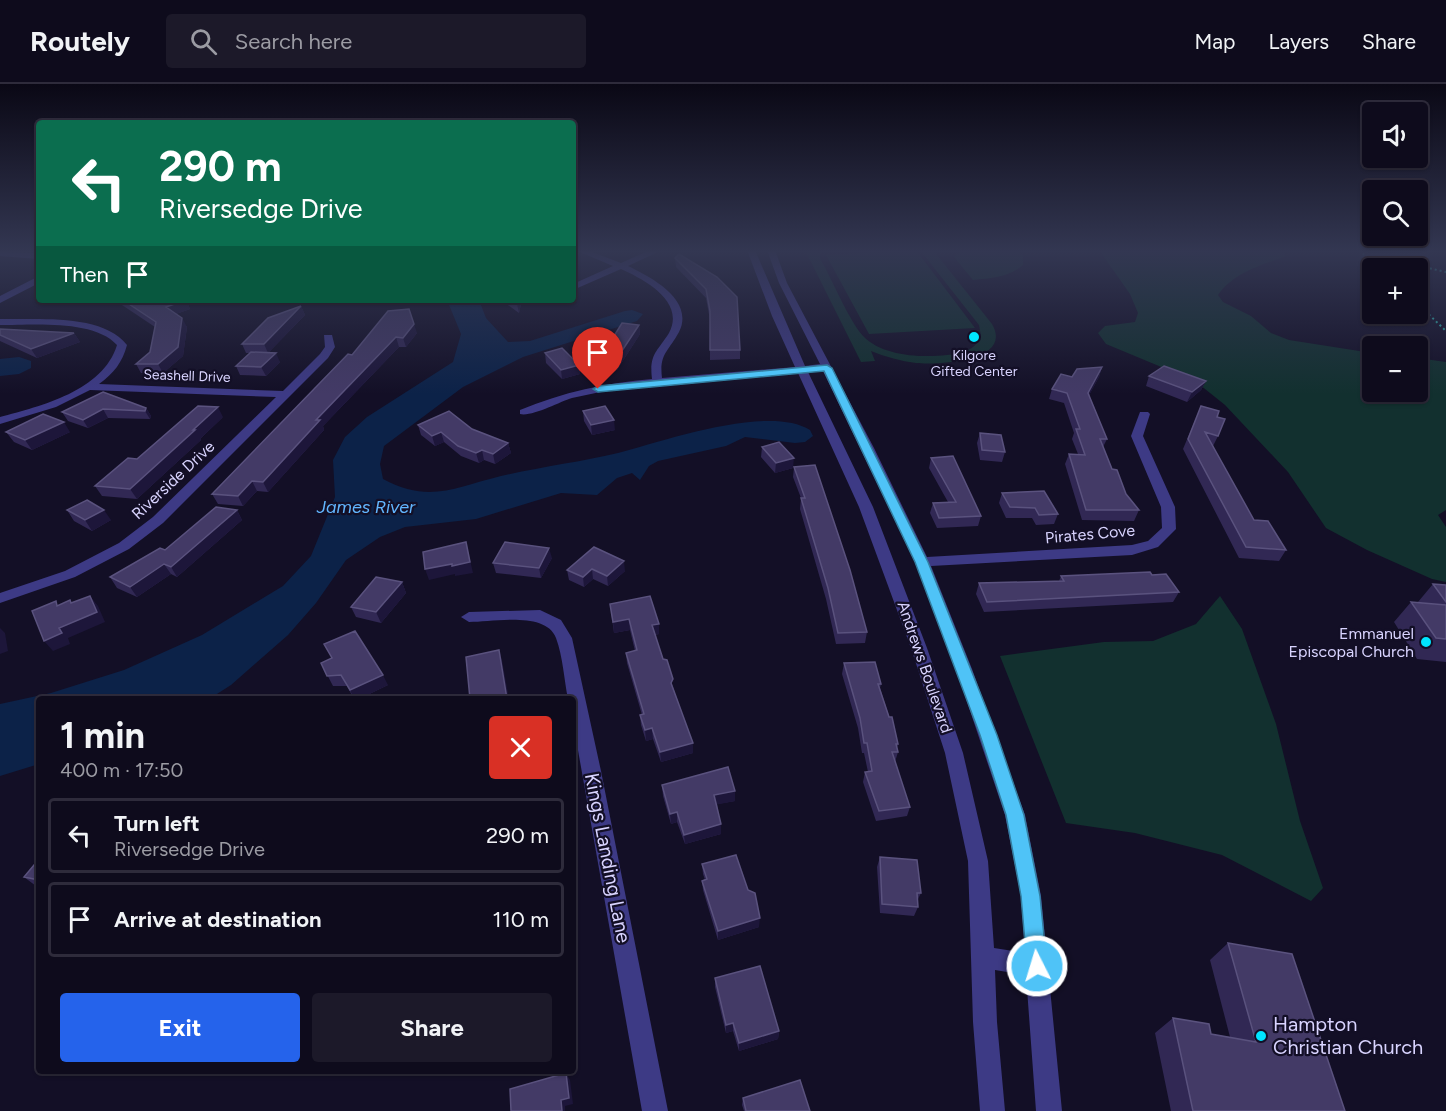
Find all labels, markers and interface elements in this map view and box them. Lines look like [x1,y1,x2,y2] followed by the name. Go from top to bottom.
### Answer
[166,14,586,68] search box
[30,24,130,58] text: Routely
[187,25,220,58] icon: search
[235,28,352,55] text: Search here
[1195,29,1235,54] text: Map
[1268,29,1329,54] text: Layers
[1362,29,1416,54] text: Share
[1362,102,1428,402] map controls
[1362,102,1428,168] button: sound
[159,141,282,192] text: 290 m
[60,144,138,222] icon: left
[1362,180,1428,246] button: search
[159,192,363,225] text: Riversedge Drive
[121,258,154,291] icon: arrive
[1362,258,1428,324] button: +
[60,261,109,288] text: Then
[572,327,623,389] pin
[967,330,981,344] marker: Kilgore Gifted Center
[581,336,614,369] icon: arrive
[1362,336,1428,402] button: −
[931,347,1018,380] place label: Kilgore Gifted Center
[143,366,231,386] street label: Seashell Drive
[128,437,219,523] street label: Riverside Drive
[316,496,416,518] water label: James River
[1044,521,1136,547] street label: Pirates Cove
[894,599,956,735] street label: Andrews Boulevard
[1288,624,1414,661] place label: Emmanuel Episcopal Church
[1419,635,1433,649] marker: Emmanuel Episcopal Church
[60,714,145,757] text: 1 min
[489,716,552,779] button: close
[60,758,183,782] text: 400 m · 17:50
[580,771,636,945] street label: Kings Landing Lane
[114,810,200,837] text: Turn left
[63,819,96,852] icon: left
[486,822,549,849] text: 290 m
[114,837,265,861] text: Riversedge Drive
[63,903,96,936] icon: arrive
[114,906,322,933] text: Arrive at destination
[493,906,549,933] text: 110 m
[1005,934,1069,998] position arrow
[60,993,300,1062] button: Exit
[312,993,552,1062] button: Share
[1273,1012,1423,1059] place label: Hampton Christian Church
[1254,1029,1268,1043] marker: Hampton Christian Church

